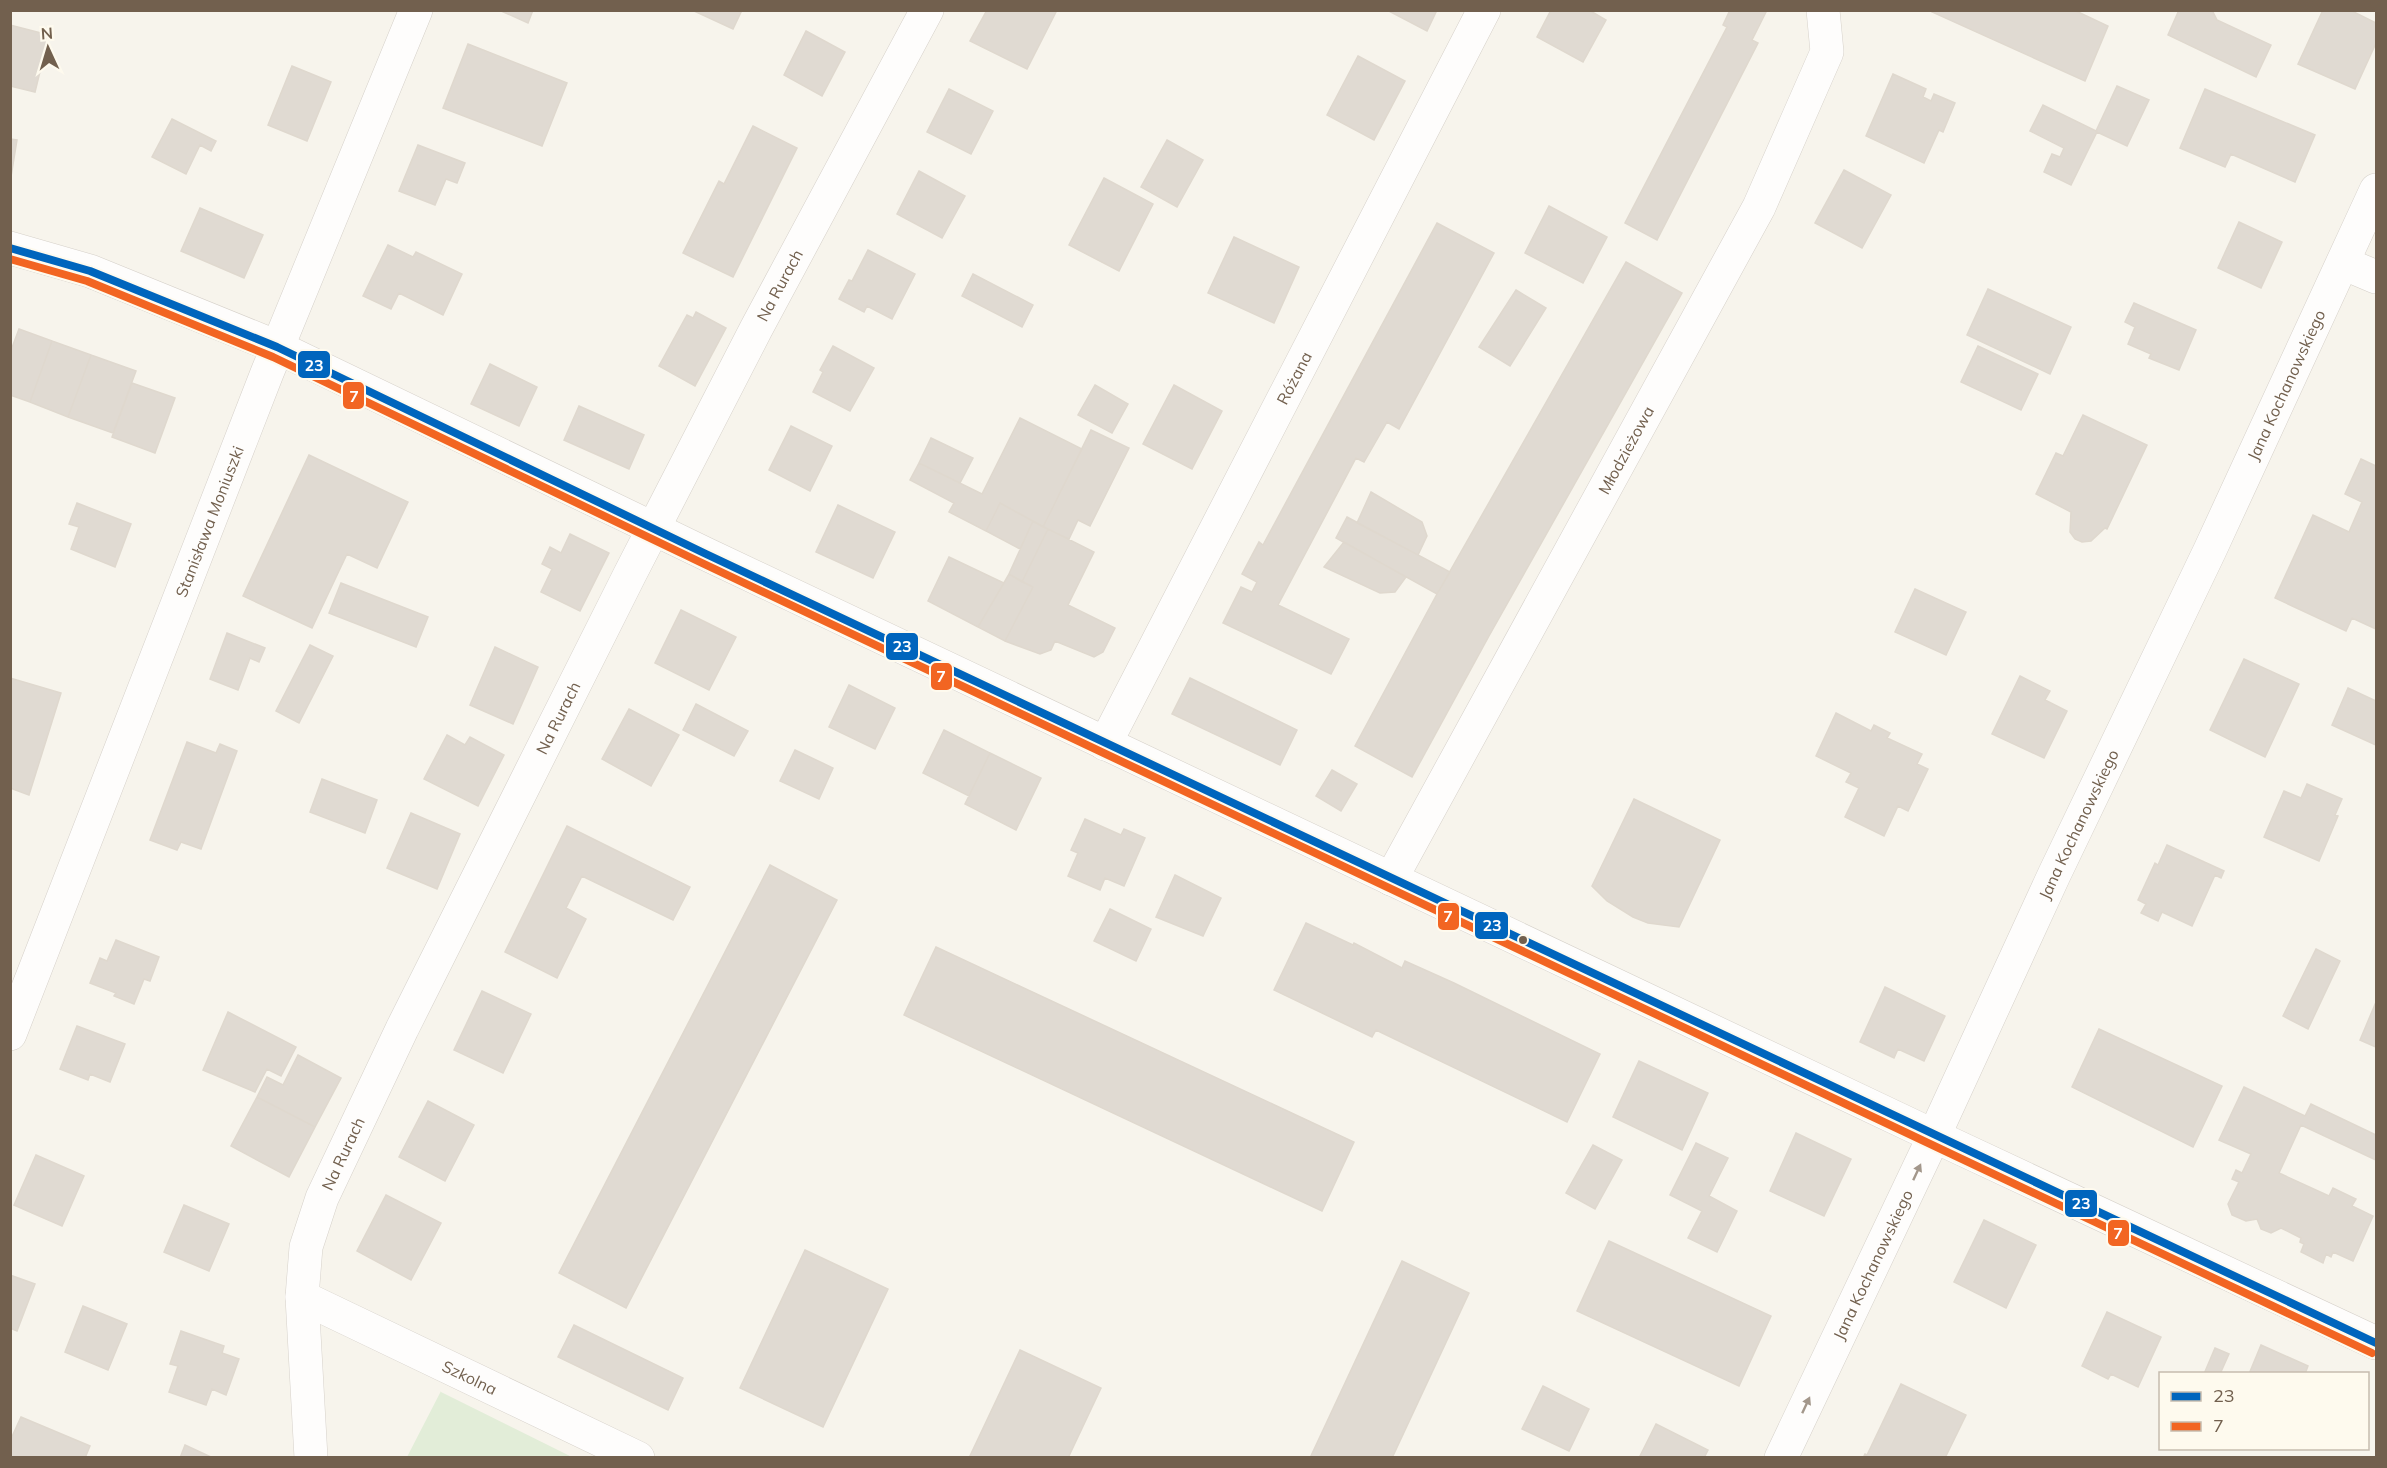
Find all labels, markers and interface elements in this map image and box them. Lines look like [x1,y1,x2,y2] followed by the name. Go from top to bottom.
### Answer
[18,18,78,78] north arrow
[40,23,54,43] text: N
[752,246,807,325] street label: Na Rurach
[2243,306,2329,464] street label: Jana Kochanowskiego
[1272,348,1316,408] street label: Różana
[297,350,331,379] line badge: 23
[304,355,324,375] text: 23
[342,381,365,410] line badge: 7
[349,386,359,406] text: 7
[1594,402,1658,498] street label: Młodzieżowa
[171,443,248,600] street label: Stanisława Moniuszki
[885,632,919,661] line badge: 23
[892,636,912,656] text: 23
[930,662,953,691] line badge: 7
[936,666,946,686] text: 7
[531,678,585,757] street label: Na Rurach
[2034,746,2123,902] street label: Jana Kochanowskiego
[1437,902,1460,931] line badge: 7
[1443,906,1453,926] text: 7
[1474,911,1509,940] line badge: 23
[1482,915,1502,935] text: 23
[1517,934,1529,946] unlabelled marker
[317,1114,369,1194] street label: Na Rurach
[1912,1163,1921,1180] one-way arrow
[1829,1186,1917,1343] street label: Jana Kochanowskiego
[2064,1189,2098,1218] line badge: 23
[2071,1193,2091,1213] text: 23
[2107,1219,2130,1247] line badge: 7
[2113,1223,2123,1243] text: 7
[439,1356,500,1399] street label: Szkolna
[2159,1372,2369,1450] legend
[2213,1384,2235,1407] text: 23
[1801,1396,1810,1413] one-way arrow
[2213,1414,2224,1437] text: 7

